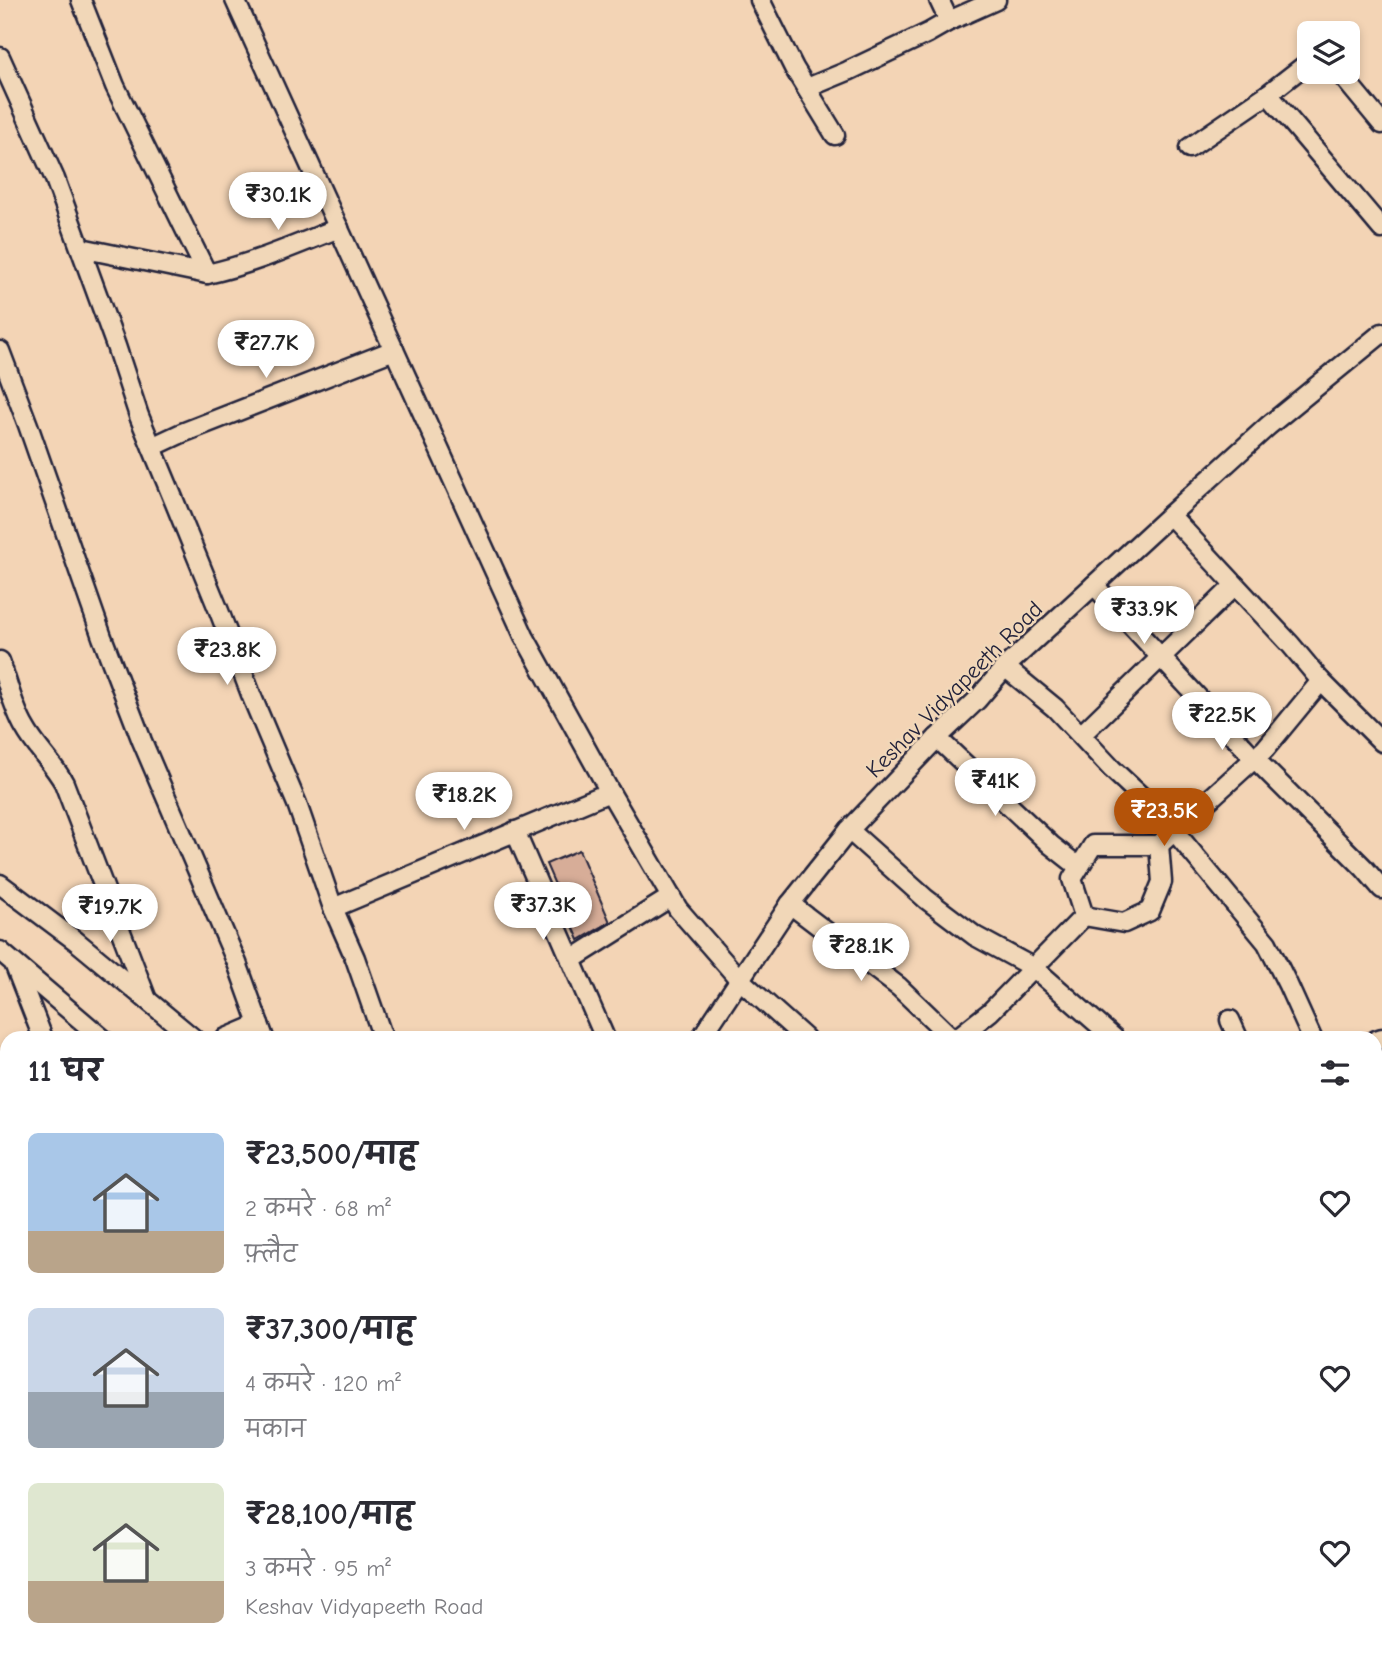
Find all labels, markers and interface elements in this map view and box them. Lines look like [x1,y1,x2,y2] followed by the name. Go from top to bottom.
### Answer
[1297,21,1360,84] map controls
[1297,21,1360,84] button: layers
[221,173,335,232] pin: ₹30.1K
[245,181,311,208] text: ₹30.1K
[209,320,323,380] pin: ₹27.7K
[234,329,298,356] text: ₹27.7K
[1087,586,1201,646] pin: ₹33.9K
[860,595,1048,783] street label: Keshav Vidyapeeth Road
[1110,595,1178,622] text: ₹33.9K
[170,628,284,687] pin: ₹23.8K
[193,636,261,663] text: ₹23.8K
[1165,692,1279,752] pin: ₹22.5K
[1188,701,1256,728] text: ₹22.5K
[954,758,1036,818] pin: ₹41K
[971,767,1019,794] text: ₹41K
[407,772,521,832] pin: ₹18.2K
[431,781,497,808] text: ₹18.2K
[1107,788,1221,848] pin: ₹23.5K
[1130,797,1198,824] text: ₹23.5K
[486,883,600,942] pin: ₹37.3K
[53,884,167,944] pin: ₹19.7K
[510,891,576,918] text: ₹37.3K
[78,893,142,920] text: ₹19.7K
[804,923,918,983] pin: ₹28.1K
[828,932,894,959] text: ₹28.1K
[28,1054,102,1089] text: 11 घर
[1316,1054,1354,1092] icon: filters
[245,1137,417,1172] text: ₹23,500/माह
[84,1161,168,1245] icon: home
[1316,1184,1354,1222] icon: heart
[245,1195,391,1222] text: 2 कमरे · 68 m²
[245,1241,297,1268] text: फ़्लैट
[245,1312,415,1347] text: ₹37,300/माह
[84,1336,168,1420] icon: home
[1316,1359,1354,1397] icon: heart
[245,1370,401,1397] text: 4 कमरे · 120 m²
[245,1416,306,1443] text: मकान
[245,1497,414,1532] text: ₹28,100/माह
[84,1511,168,1595] icon: home
[1316,1534,1354,1572] icon: heart
[245,1555,391,1582] text: 3 कमरे · 95 m²
[245,1593,484,1620] text: Keshav Vidyapeeth Road

